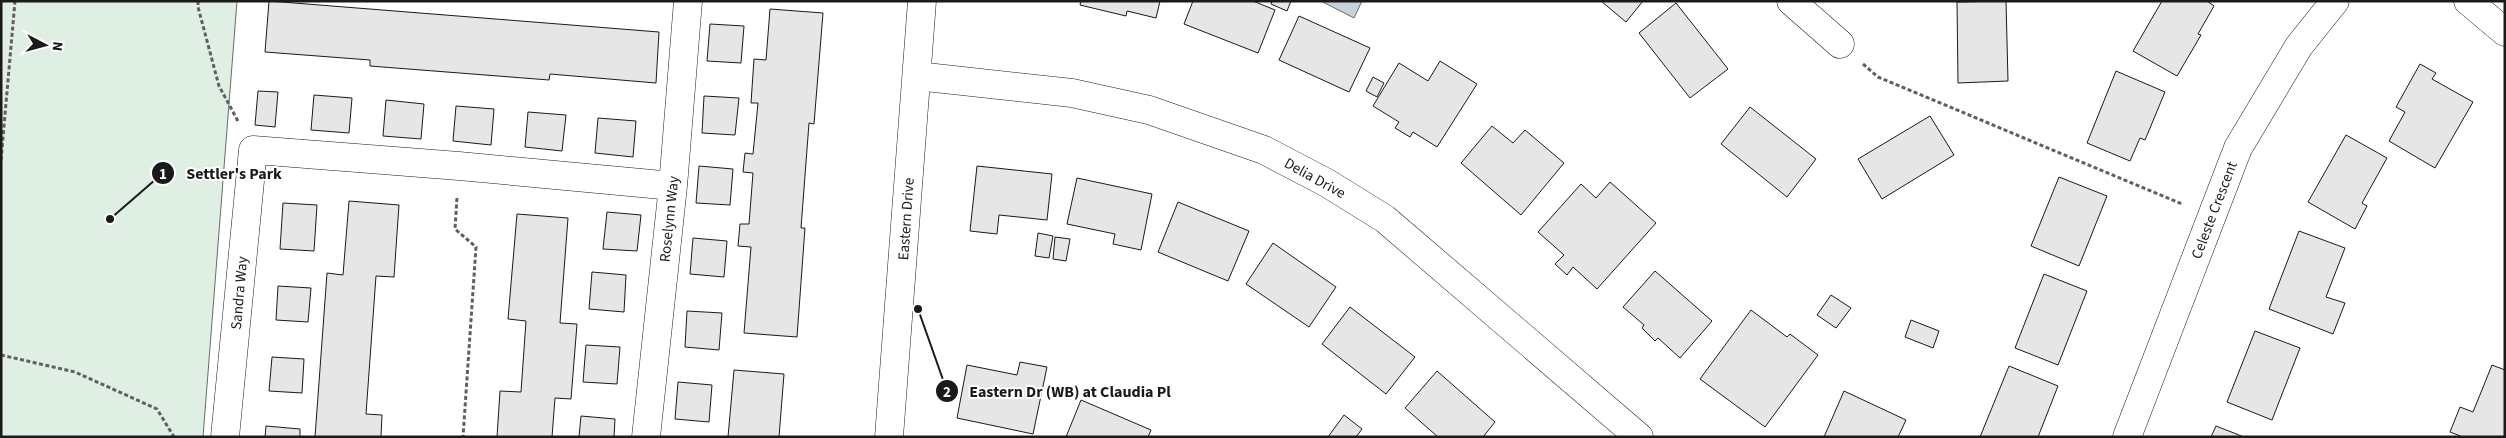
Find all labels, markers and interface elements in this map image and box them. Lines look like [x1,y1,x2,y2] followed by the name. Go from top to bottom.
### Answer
[20,20,70,70] north arrow
[47,41,67,52] text: N
[1280,153,1349,204] street label: Delia Drive
[151,158,291,189] callout: Settler's Park
[2186,158,2243,262] street label: Celeste Crescent
[186,163,282,185] text: Settler's Park
[159,164,167,185] text: 1
[655,175,684,263] street label: Roselynn Way
[893,177,920,261] street label: Eastern Drive
[226,255,253,331] street label: Sandra Way
[934,376,1181,407] callout: Eastern Dr (WB) at Claudia Pl
[969,381,1171,403] text: Eastern Dr (WB) at Claudia Pl
[943,382,951,403] text: 2

